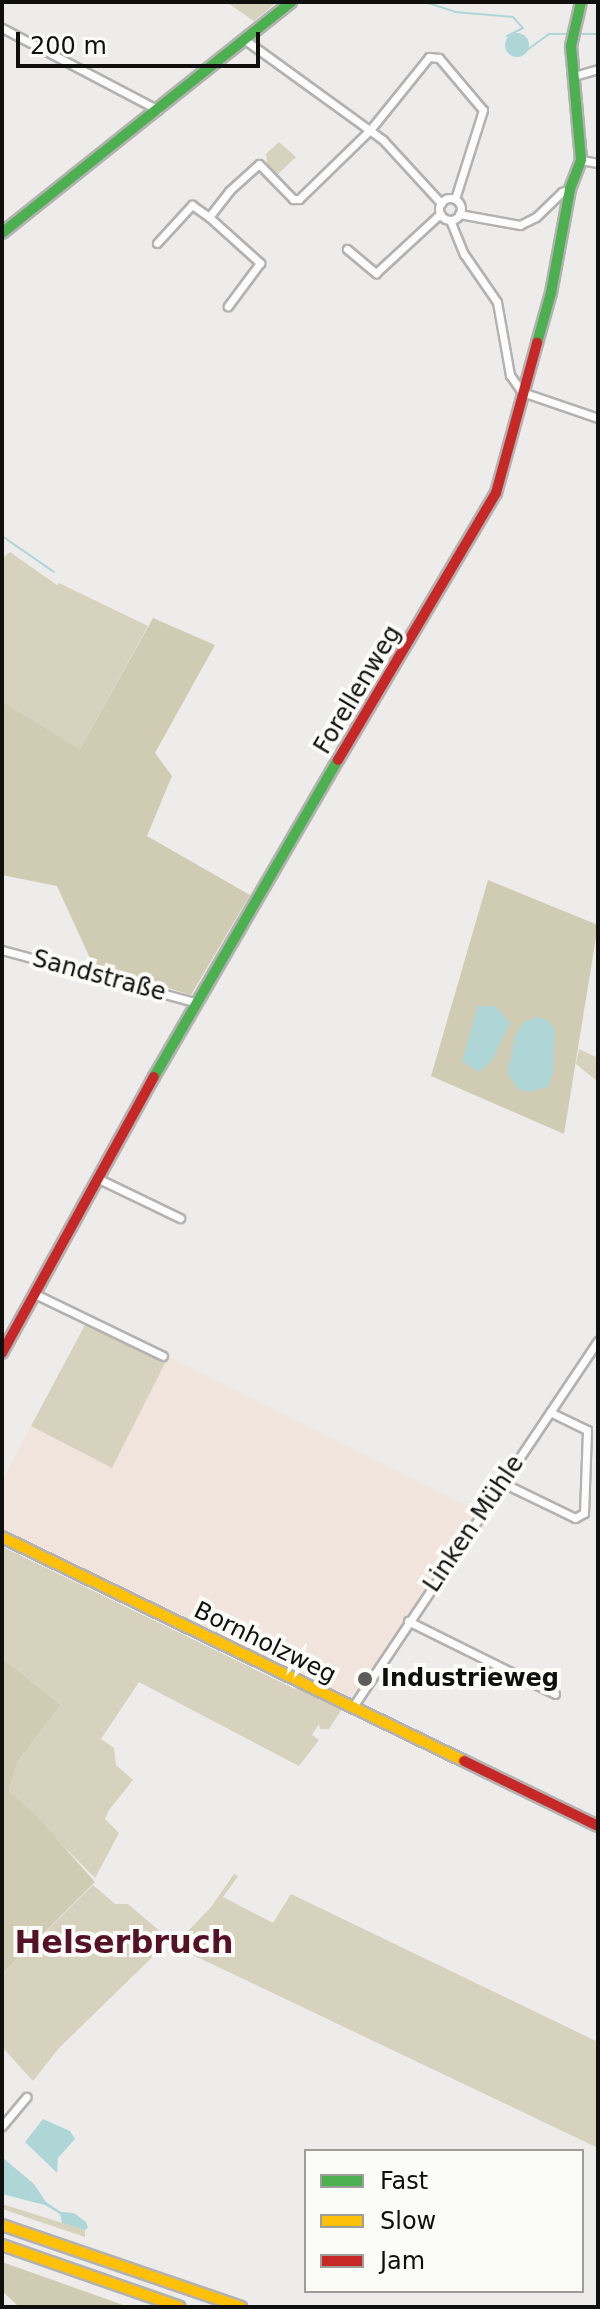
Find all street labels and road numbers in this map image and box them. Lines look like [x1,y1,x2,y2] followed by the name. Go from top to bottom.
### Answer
[308,621,408,759] street label: Forellenweg
[29,944,169,1008] street label: Sandstraße
[418,1450,530,1598] street label: Linken Mühle
[189,1596,341,1690] street label: Bornholzweg

